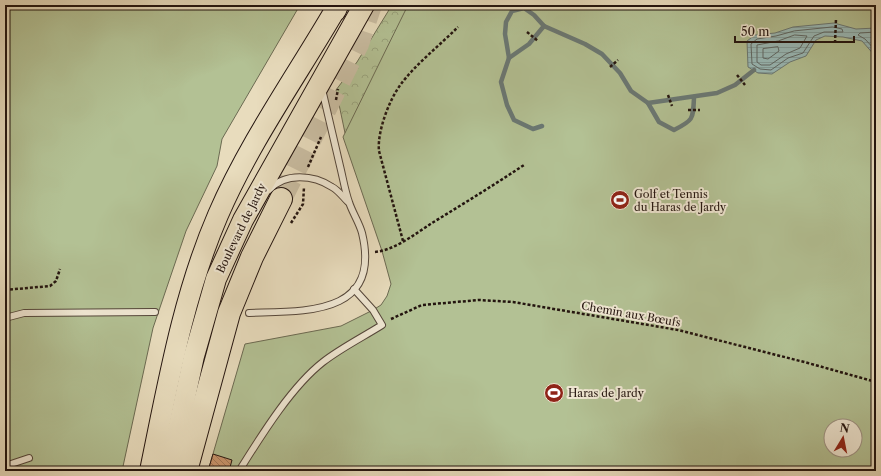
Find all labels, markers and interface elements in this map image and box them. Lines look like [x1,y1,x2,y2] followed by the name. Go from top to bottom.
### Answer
[735,18,854,44] scale bar
[741,24,770,39] text: 50 m
[213,180,269,275] street label: Boulevard de Jardy
[634,187,727,214] place label: Golf et Tennis du Haras de Jardy
[609,189,631,211] sports icon: Golf et Tennis du Haras de Jardy
[580,298,682,330] street label: Chemin aux Bœufs
[543,382,565,404] sports icon: Haras de Jardy
[568,386,645,400] place label: Haras de Jardy
[823,418,863,458] north arrow
[839,420,851,436] text: N

